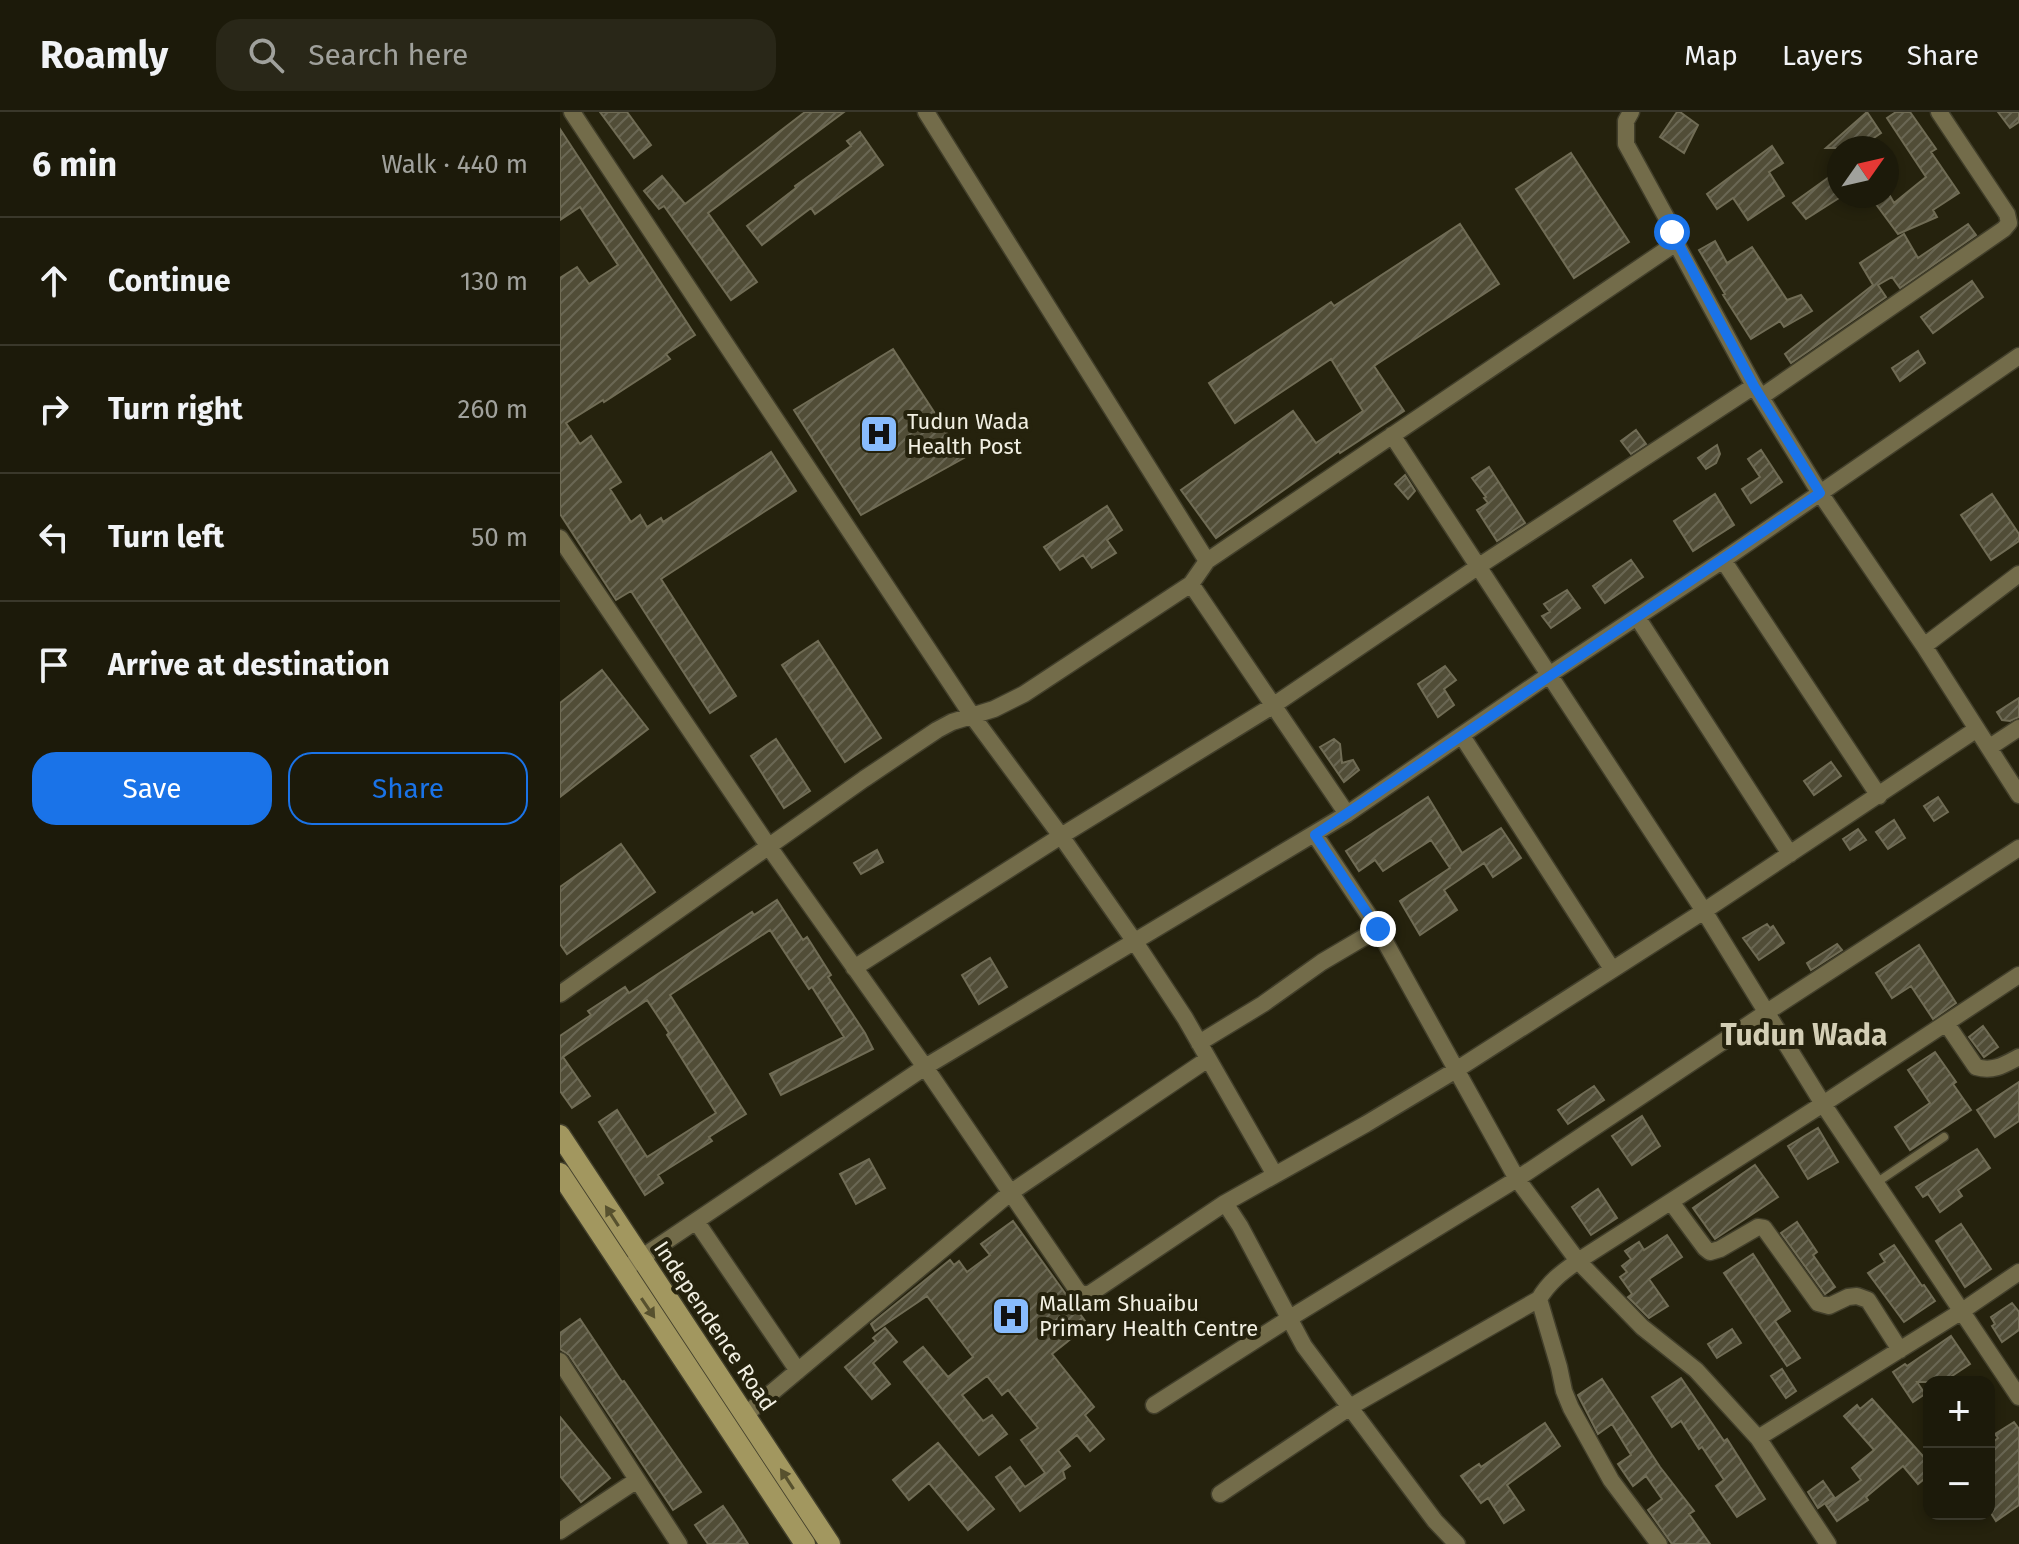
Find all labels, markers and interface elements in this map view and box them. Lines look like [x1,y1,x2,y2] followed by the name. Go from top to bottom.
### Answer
[216,19,776,91] search box
[40,32,168,78] text: Roamly
[244,33,288,77] icon: search
[308,37,468,73] text: Search here
[1684,39,1738,72] text: Map
[1782,39,1863,72] text: Layers
[1907,39,1979,72] text: Share
[1827,136,1899,208] north arrow
[32,144,117,185] text: 6 min
[381,149,528,180] text: Walk · 440 m
[1654,214,1690,250] route start
[32,259,76,303] icon: ahead
[108,263,231,299] text: Continue
[460,266,528,297] text: 130 m
[32,387,76,431] icon: right
[108,391,243,427] text: Turn right
[458,394,528,425] text: 260 m
[907,408,1030,460] place label: Tudun Wada Health Post
[858,413,900,455] hospital icon: Tudun Wada Health Post
[32,515,76,559] icon: left
[108,519,224,555] text: Turn left
[471,522,528,553] text: 50 m
[32,643,76,687] icon: arrive
[108,647,390,683] text: Arrive at destination
[32,752,272,825] button: Save
[288,752,528,825] button: Share
[1360,911,1396,947] route end
[1720,1017,1888,1053] district label: Tudun Wada
[605,1205,620,1226] one-way arrow
[648,1236,782,1416] street label: Independence Road
[1039,1290,1258,1342] place label: Mallam Shuaibu Primary Health Centre
[990,1295,1032,1337] hospital icon: Mallam Shuaibu Primary Health Centre
[641,1298,656,1319] one-way arrow
[1923,1376,1995,1520] map controls
[1923,1376,1995,1448] button: +
[1923,1448,1995,1520] button: −
[780,1468,795,1489] one-way arrow

